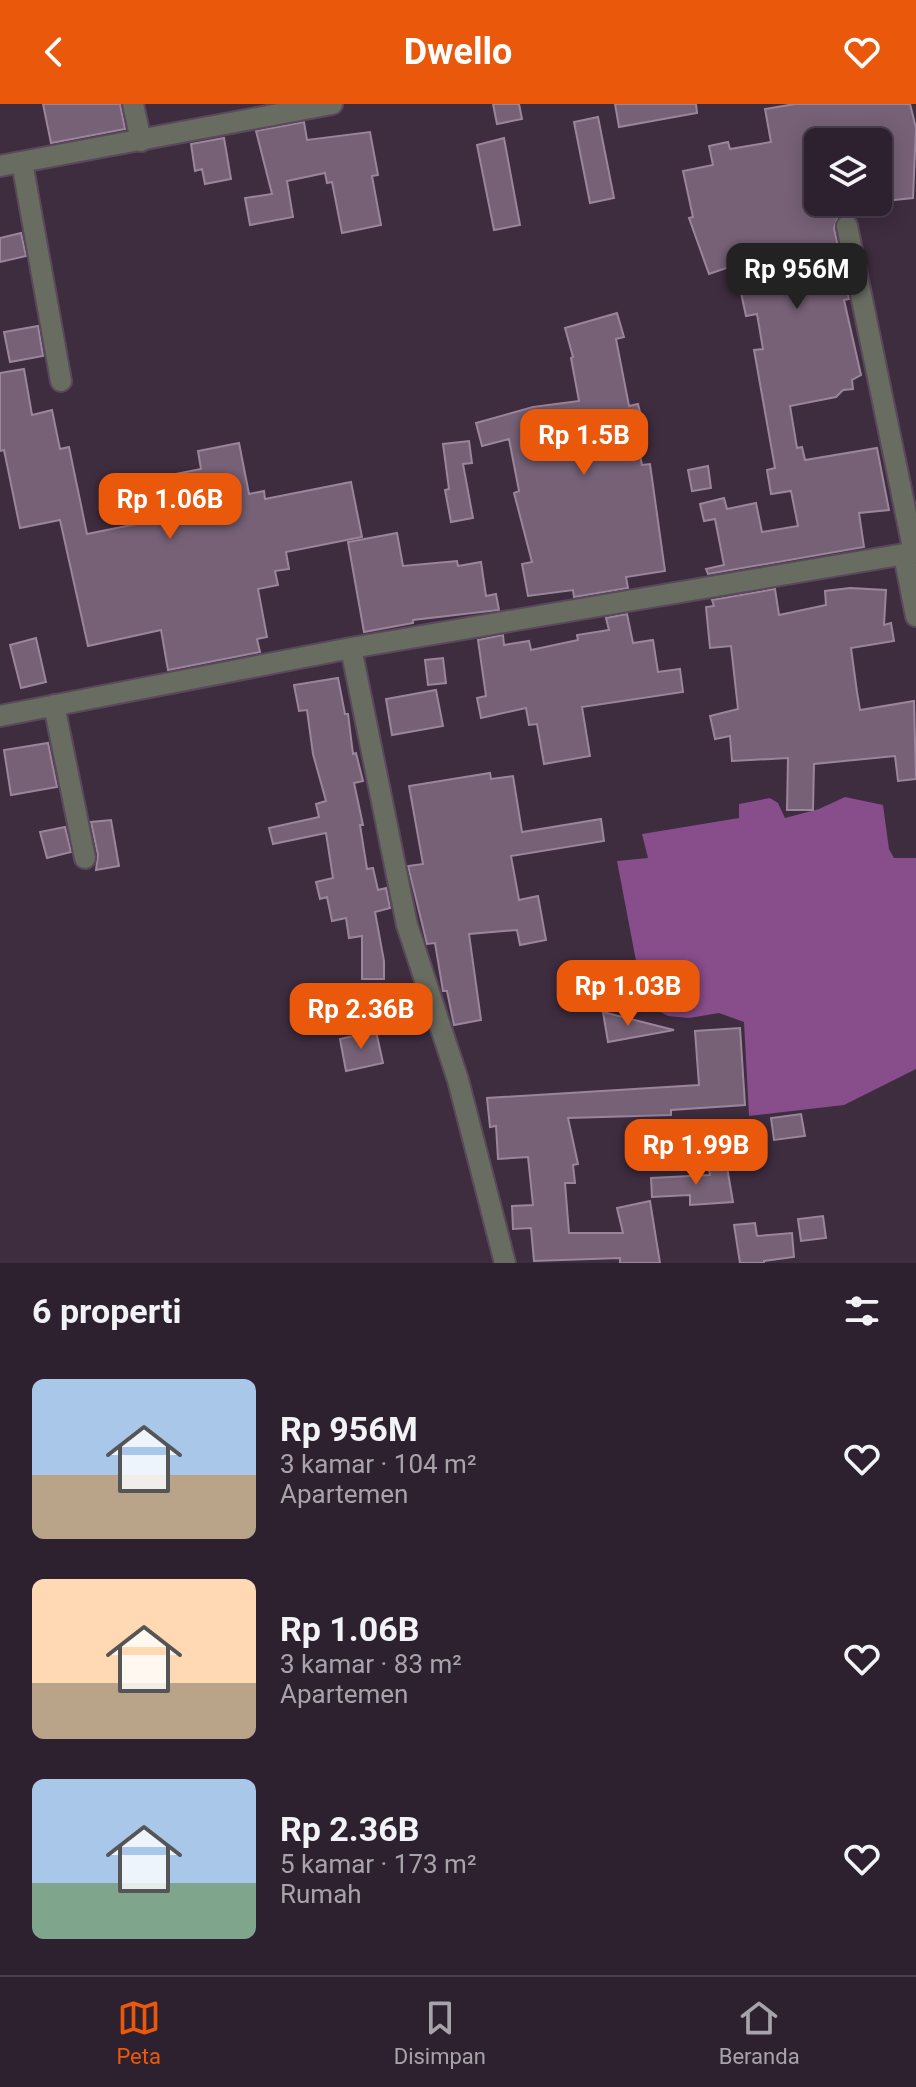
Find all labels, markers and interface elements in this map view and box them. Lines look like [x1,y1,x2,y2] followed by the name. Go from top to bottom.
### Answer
[32,30,76,74] icon: back
[840,30,884,74] icon: heart
[404,31,512,73] text: Dwello
[804,128,892,216] map controls
[804,128,892,216] button: layers
[723,243,871,311] pin: Rp 956M
[744,254,850,284] text: Rp 956M
[510,409,658,477] pin: Rp 1.5B
[538,420,630,450] text: Rp 1.5B
[87,473,253,541] pin: Rp 1.06B
[117,484,223,514] text: Rp 1.06B
[545,960,711,1028] pin: Rp 1.03B
[575,971,681,1001] text: Rp 1.03B
[278,983,444,1051] pin: Rp 2.36B
[308,994,414,1024] text: Rp 2.36B
[613,1119,779,1187] pin: Rp 1.99B
[643,1130,749,1160] text: Rp 1.99B
[840,1289,884,1333] icon: filters
[32,1291,181,1331] text: 6 properti
[280,1409,418,1449] text: Rp 956M
[96,1411,192,1507] icon: home
[840,1437,884,1481] icon: heart
[280,1449,476,1479] text: 3 kamar · 104 m²
[280,1479,408,1509] text: Apartemen
[280,1609,419,1649] text: Rp 1.06B
[96,1611,192,1707] icon: home
[840,1637,884,1681] icon: heart
[280,1649,462,1679] text: 3 kamar · 83 m²
[280,1679,408,1709] text: Apartemen
[280,1809,419,1849] text: Rp 2.36B
[96,1811,192,1907] icon: home
[840,1837,884,1881] icon: heart
[280,1849,476,1879] text: 5 kamar · 173 m²
[280,1879,362,1909] text: Rumah
[116,1996,161,2069] tab: Peta
[394,1996,486,2069] tab: Disimpan
[719,1996,800,2069] tab: Beranda

